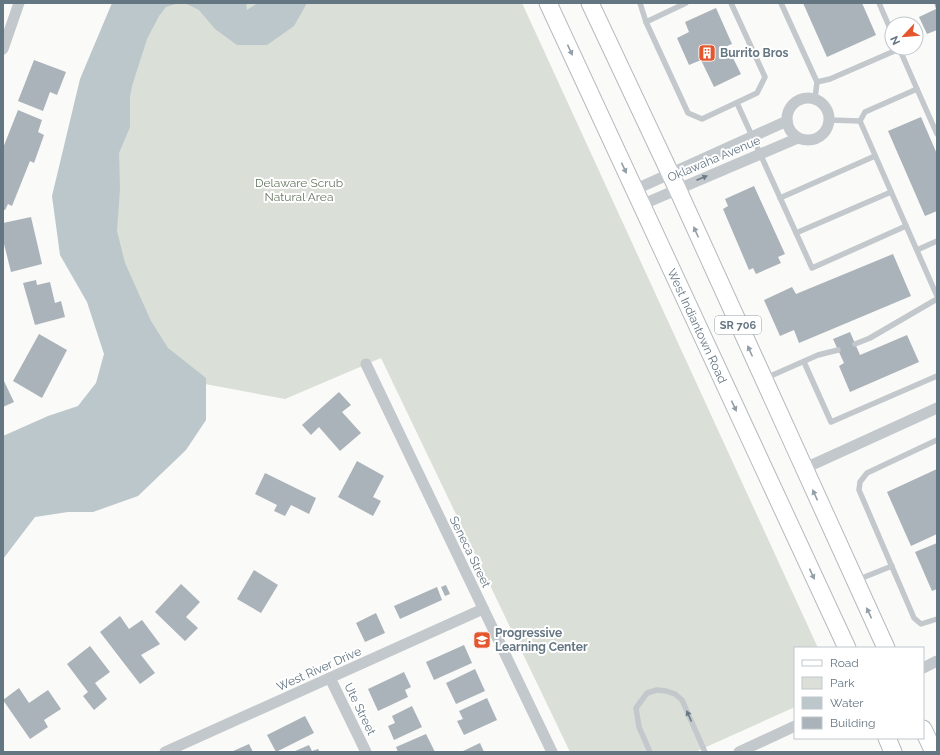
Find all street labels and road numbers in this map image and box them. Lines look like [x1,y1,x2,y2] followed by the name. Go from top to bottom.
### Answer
[665,133,763,185] street label: Oklawaha Avenue
[664,267,730,385] street label: West Indiantown Road
[715,316,761,334] road number: SR 706
[447,514,493,590] street label: Seneca Street
[275,644,363,694] street label: West River Drive
[341,681,379,737] street label: Ute Street

